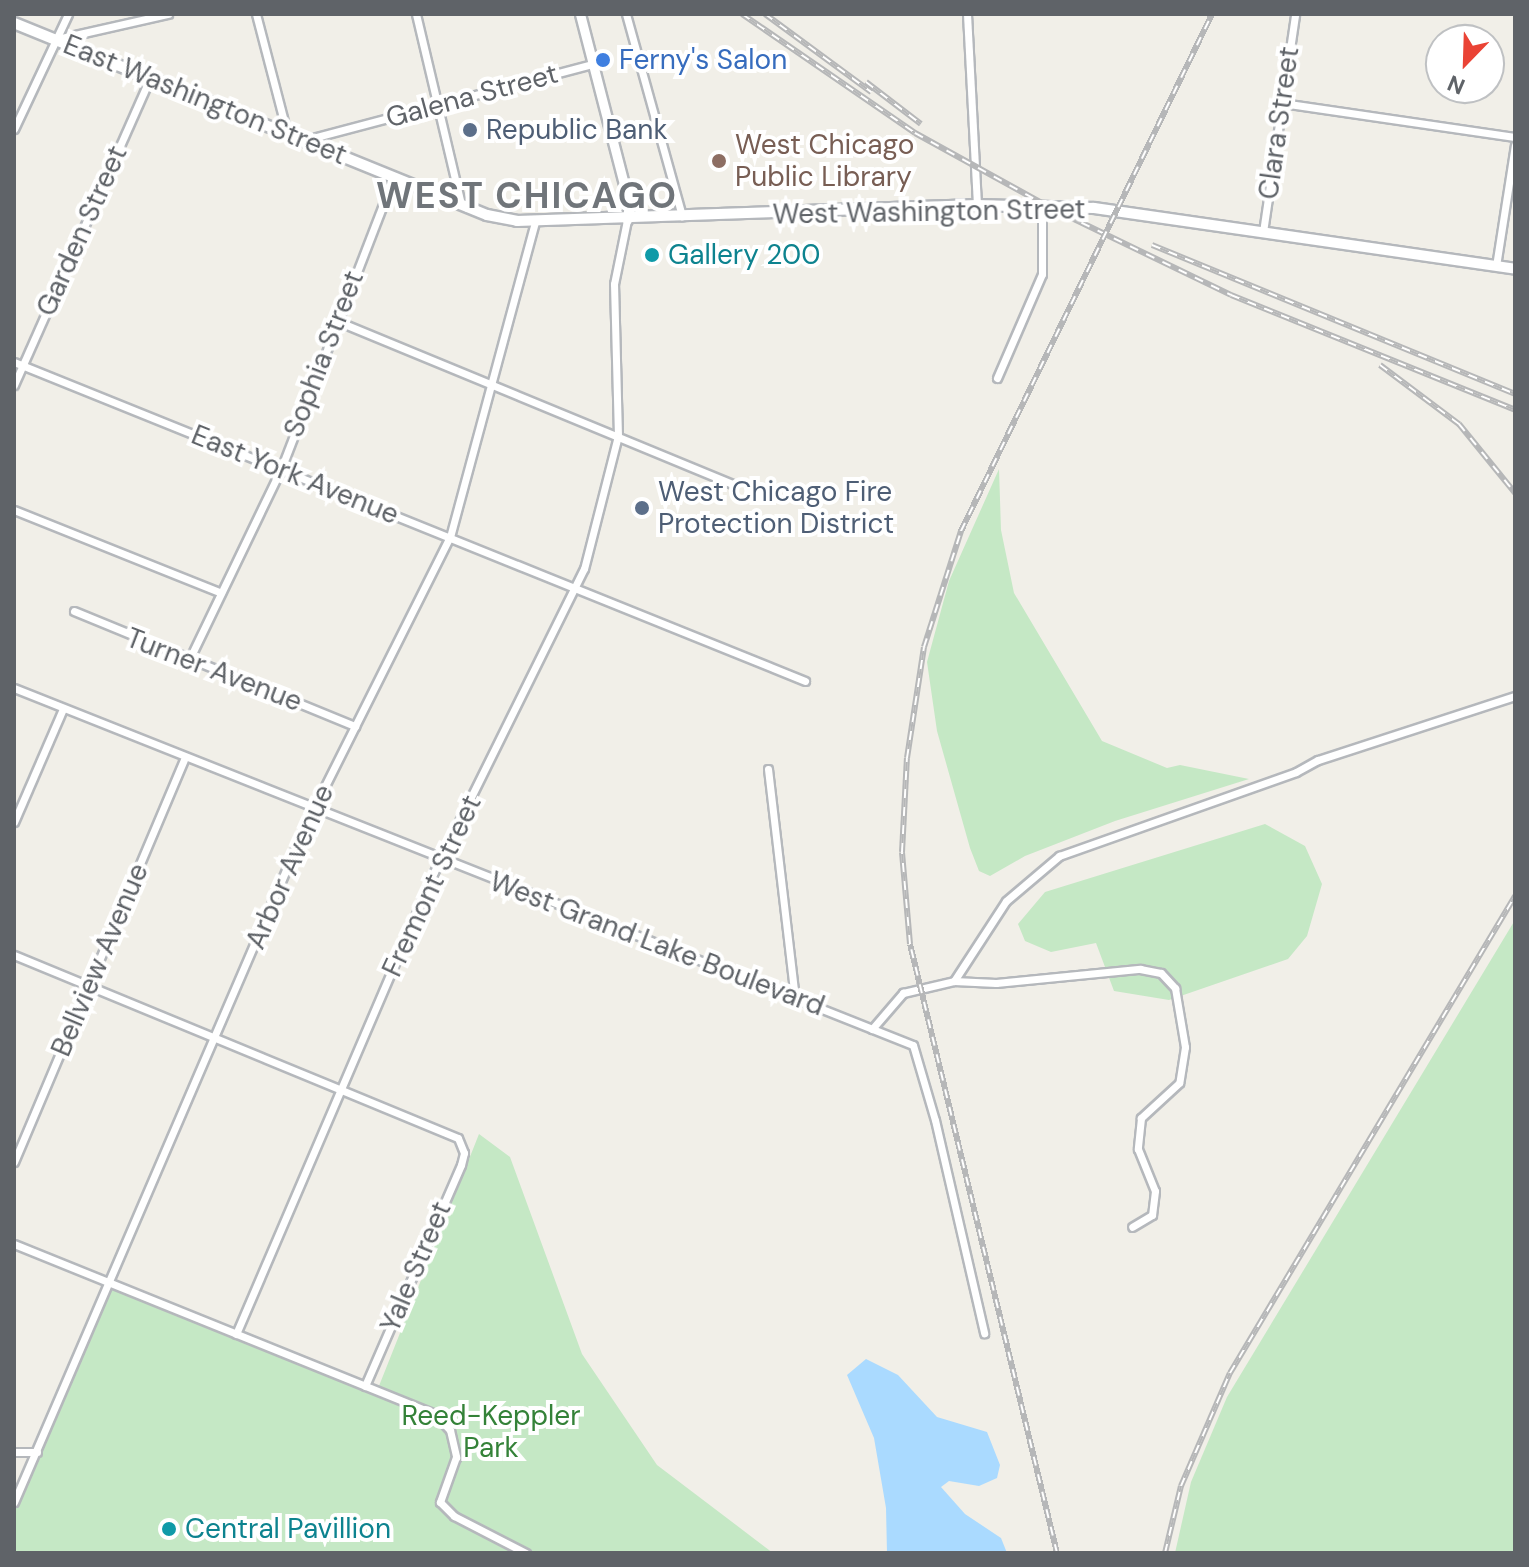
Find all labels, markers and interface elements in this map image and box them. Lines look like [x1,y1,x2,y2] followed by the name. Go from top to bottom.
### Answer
[1425,24,1505,104] north arrow
[58,28,352,172] street label: East Washington Street
[619,43,787,77] place label: Ferny's Salon
[1252,44,1306,202] street label: Clara Street
[594,51,612,69] marker: Ferny's Salon
[382,57,562,135] street label: Galena Street
[1443,68,1469,101] text: N
[486,113,668,147] place label: Republic Bank
[461,121,479,139] marker: Republic Bank
[735,128,914,194] place label: West Chicago Public Library
[30,141,134,321] street label: Garden Street
[710,152,728,170] marker: West Chicago Public Library
[376,174,678,218] district label: WEST CHICAGO
[772,192,1086,232] street label: West Washington Street
[668,238,820,272] place label: Gallery 200
[643,246,661,264] marker: Gallery 200
[277,266,371,442] street label: Sophia Street
[187,418,403,532] street label: East York Avenue
[658,475,894,541] place label: West Chicago Fire Protection District
[633,499,651,517] marker: West Chicago Fire Protection District
[121,621,307,719] street label: Turner Avenue
[239,780,341,954] street label: Arbor Avenue
[375,790,489,982] street label: Fremont Street
[44,859,156,1061] street label: Bellview Avenue
[485,865,829,1023] street label: West Grand Lake Boulevard
[374,1197,458,1337] street label: Yale Street
[401,1399,581,1465] park label: Reed-Keppler Park
[185,1512,391,1546] place label: Central Pavillion
[160,1520,178,1538] marker: Central Pavillion

